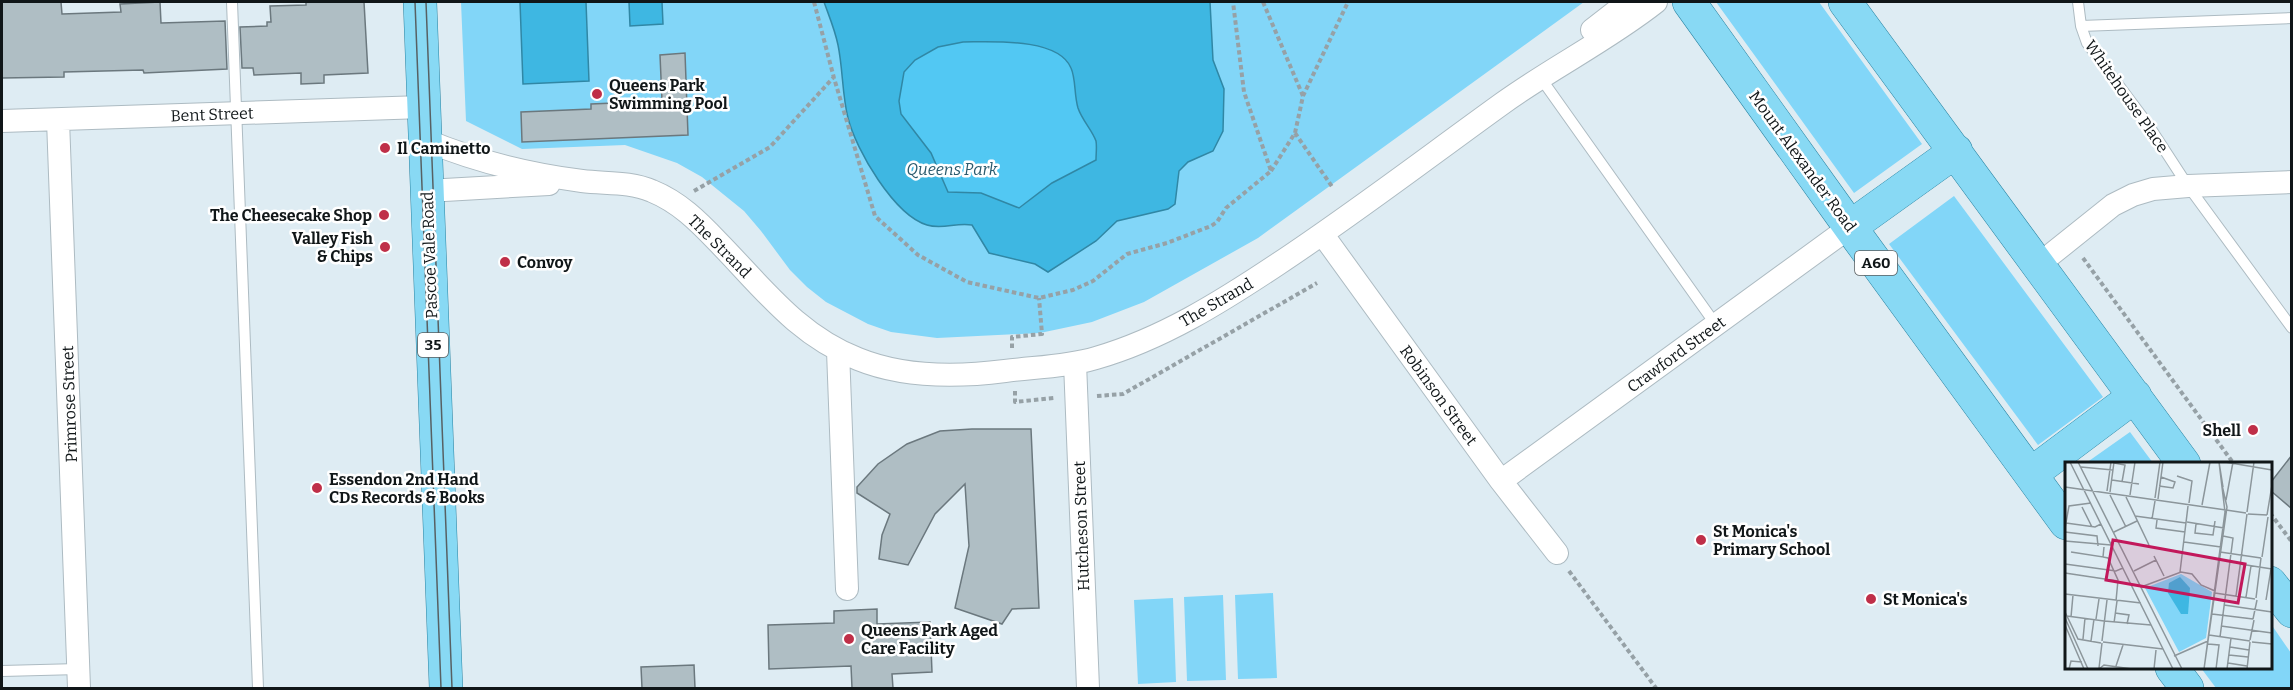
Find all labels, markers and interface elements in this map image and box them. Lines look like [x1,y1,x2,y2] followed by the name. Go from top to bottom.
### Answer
[2081,36,2173,156] street label: Whitehouse Place
[609,76,728,113] place label: Queens Park Swimming Pool
[590,87,604,101] marker: Queens Park Swimming Pool
[1745,87,1860,236] street label: Mount Alexander Road
[170,104,254,125] street label: Bent Street
[397,139,490,158] place label: Il Caminetto
[378,141,392,155] marker: Il Caminetto
[906,160,998,179] park label: Queens Park
[418,191,441,319] street label: Pascoe Vale Road
[210,206,372,225] place label: The Cheesecake Shop
[377,208,391,222] marker: The Cheesecake Shop
[684,211,755,282] street label: The Strand
[292,229,373,266] place label: Valley Fish & Chips
[378,240,392,254] marker: Valley Fish & Chips
[1855,251,1897,275] road number: A60
[517,253,572,272] place label: Convoy
[498,255,512,269] marker: Convoy
[1176,274,1257,331] street label: The Strand
[1624,312,1729,396] street label: Crawford Street
[418,333,448,357] road number: 35
[1396,342,1481,449] street label: Robinson Street
[58,345,81,463] street label: Primrose Street
[2203,421,2241,440] place label: Shell
[2246,423,2260,437] marker: Shell
[1070,460,1093,591] street label: Hutcheson Street
[2065,462,2272,669] inset map
[329,470,485,507] place label: Essendon 2nd Hand CDs Records & Books
[310,481,324,495] marker: Essendon 2nd Hand CDs Records & Books
[1713,522,1830,559] place label: St Monica's Primary School
[1694,533,1708,547] marker: St Monica's Primary School
[1883,590,1967,609] place label: St Monica's
[1864,592,1878,606] marker: St Monica's
[861,621,998,658] place label: Queens Park Aged Care Facility
[842,632,856,646] marker: Queens Park Aged Care Facility

